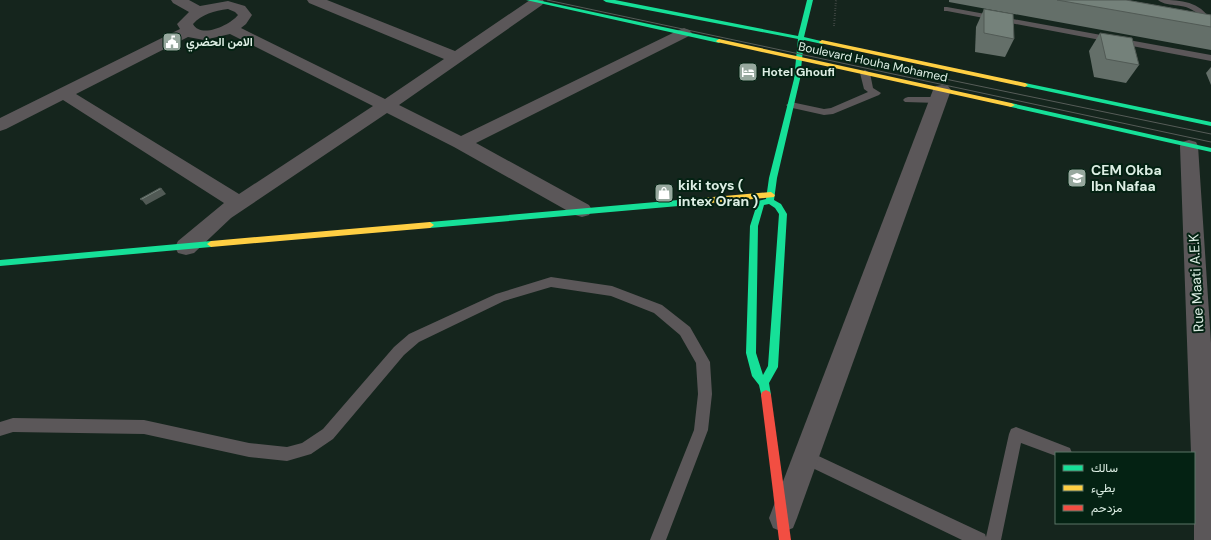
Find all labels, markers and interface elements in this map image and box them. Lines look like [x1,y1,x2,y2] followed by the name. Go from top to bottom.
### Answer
[161,31,183,53] public building icon: الامن الحضري
[186,34,253,52] place label: الامن الحضري
[797,38,949,86] street label: Boulevard Houha Mohamed
[737,61,759,83] hotel icon: Hotel Ghoufi
[762,64,835,80] place label: Hotel Ghoufi
[1091,161,1162,195] place label: CEM Okba Ibn Nafaa
[1066,167,1088,189] school or university icon: CEM Okba Ibn Nafaa
[678,176,758,210] place label: kiki toys ( intex Oran )
[653,182,675,204] shop icon: kiki toys ( intex Oran )
[1184,233,1208,333] street label: Rue Maati A.E.K
[1055,452,1195,524] legend
[1091,460,1118,476] text: سالك
[1091,480,1115,498] text: بطيء
[1091,500,1122,516] text: مزدحم

